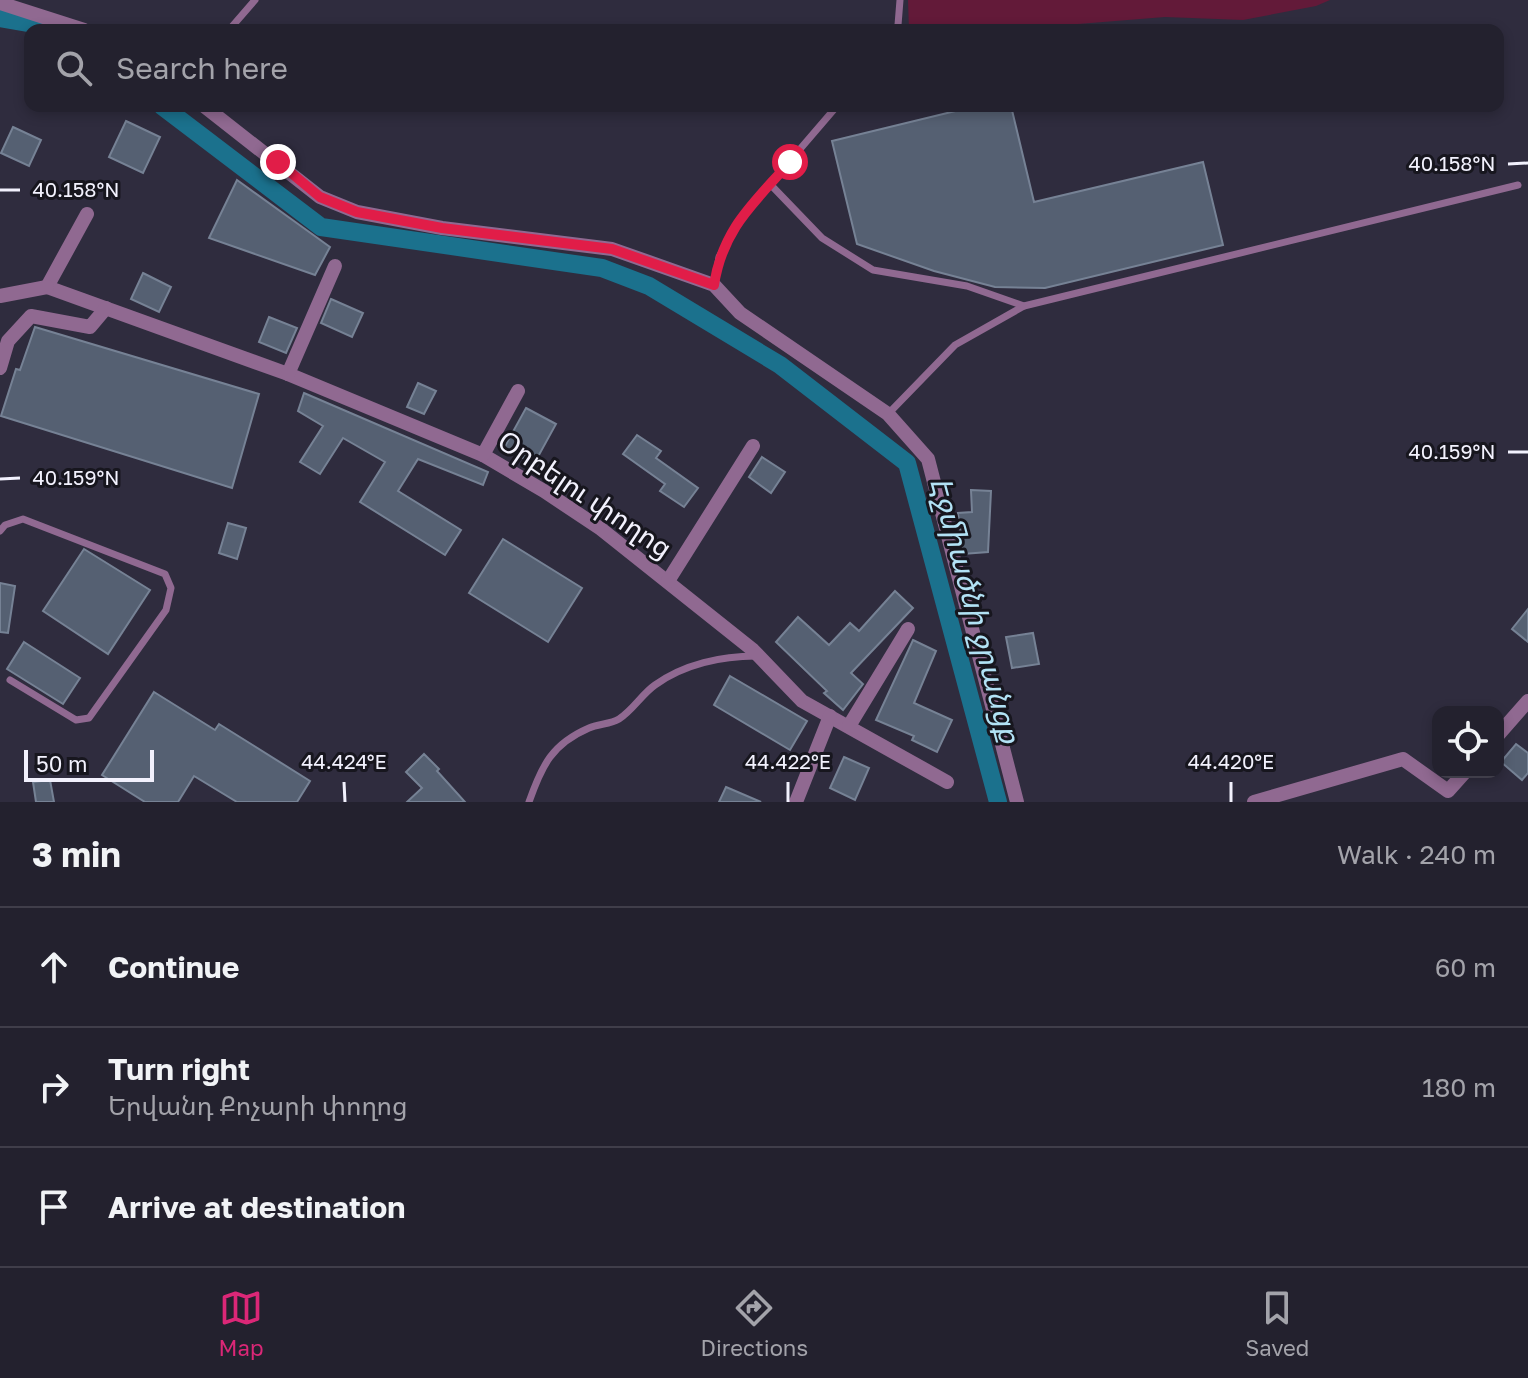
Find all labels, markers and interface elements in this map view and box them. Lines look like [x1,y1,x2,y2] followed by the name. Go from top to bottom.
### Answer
[24,24,1504,112] search box
[52,46,96,90] icon: search
[116,50,288,86] text: Search here
[260,144,296,180] route end
[772,144,808,180] route start
[1408,151,1496,175] text: 40.158°N
[32,177,120,201] text: 40.158°N
[491,423,679,565] street label: Օրբելու փողոց
[1409,439,1496,463] text: 40.159°N
[33,465,120,489] text: 40.159°N
[922,473,1029,748] water label: Էջմիածնի ջրանցք
[1432,706,1504,778] map controls
[1432,706,1504,778] button: locate
[24,746,154,782] scale bar
[301,749,387,773] text: 44.424°E
[745,749,831,773] text: 44.422°E
[1188,749,1274,773] text: 44.420°E
[36,750,87,777] text: 50 m
[32,834,121,874] text: 3 min
[1337,839,1496,870] text: Walk · 240 m
[32,945,76,989] icon: ahead
[108,949,239,985] text: Continue
[1435,952,1496,983] text: 60 m
[108,1051,250,1087] text: Turn right
[32,1065,76,1109] icon: right
[1422,1072,1496,1103] text: 180 m
[108,1090,408,1121] text: Երվանդ Քոչարի փողոց
[32,1185,76,1229] icon: arrive
[108,1189,405,1225] text: Arrive at destination
[219,1286,263,1361] tab: Map
[701,1286,808,1361] tab: Directions
[1245,1286,1309,1361] tab: Saved

